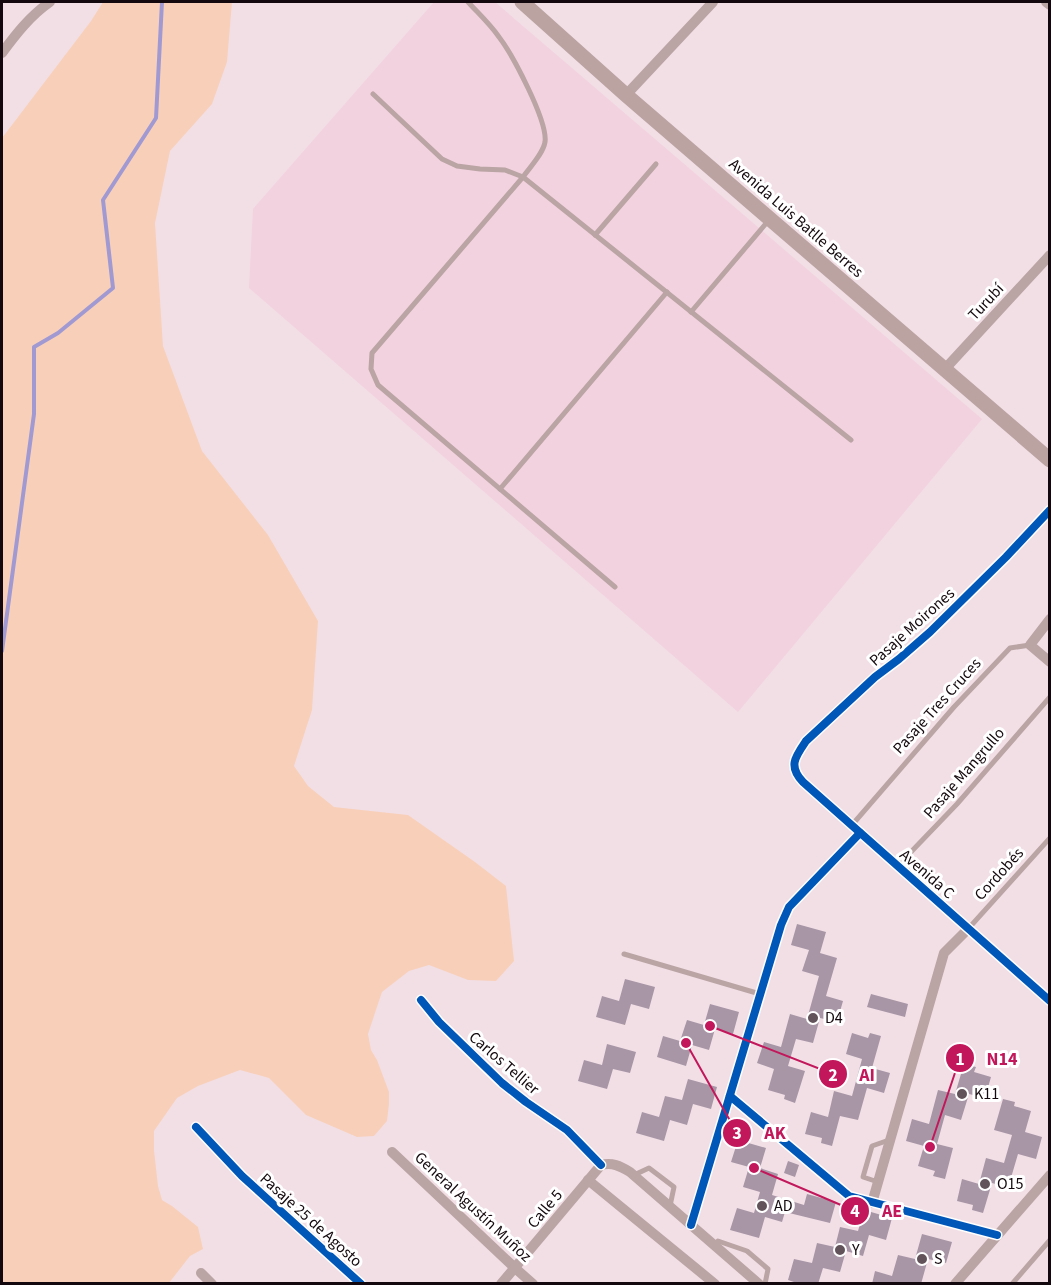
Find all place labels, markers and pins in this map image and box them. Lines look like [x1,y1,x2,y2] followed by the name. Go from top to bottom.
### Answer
[825,1007,843,1029] place label: D4
[806,1011,820,1025] marker: D4
[945,1040,1030,1076] callout: N14
[818,1056,887,1092] callout: AI
[974,1083,999,1105] place label: K11
[955,1087,969,1101] marker: K11
[722,1115,797,1151] callout: AK
[997,1173,1024,1195] place label: O15
[978,1177,992,1191] marker: O15
[840,1193,915,1229] callout: AE
[774,1195,793,1217] place label: AD
[755,1199,769,1213] marker: AD
[851,1239,860,1261] place label: Y
[833,1243,847,1257] marker: Y
[934,1248,943,1270] place label: S
[915,1252,929,1266] marker: S

